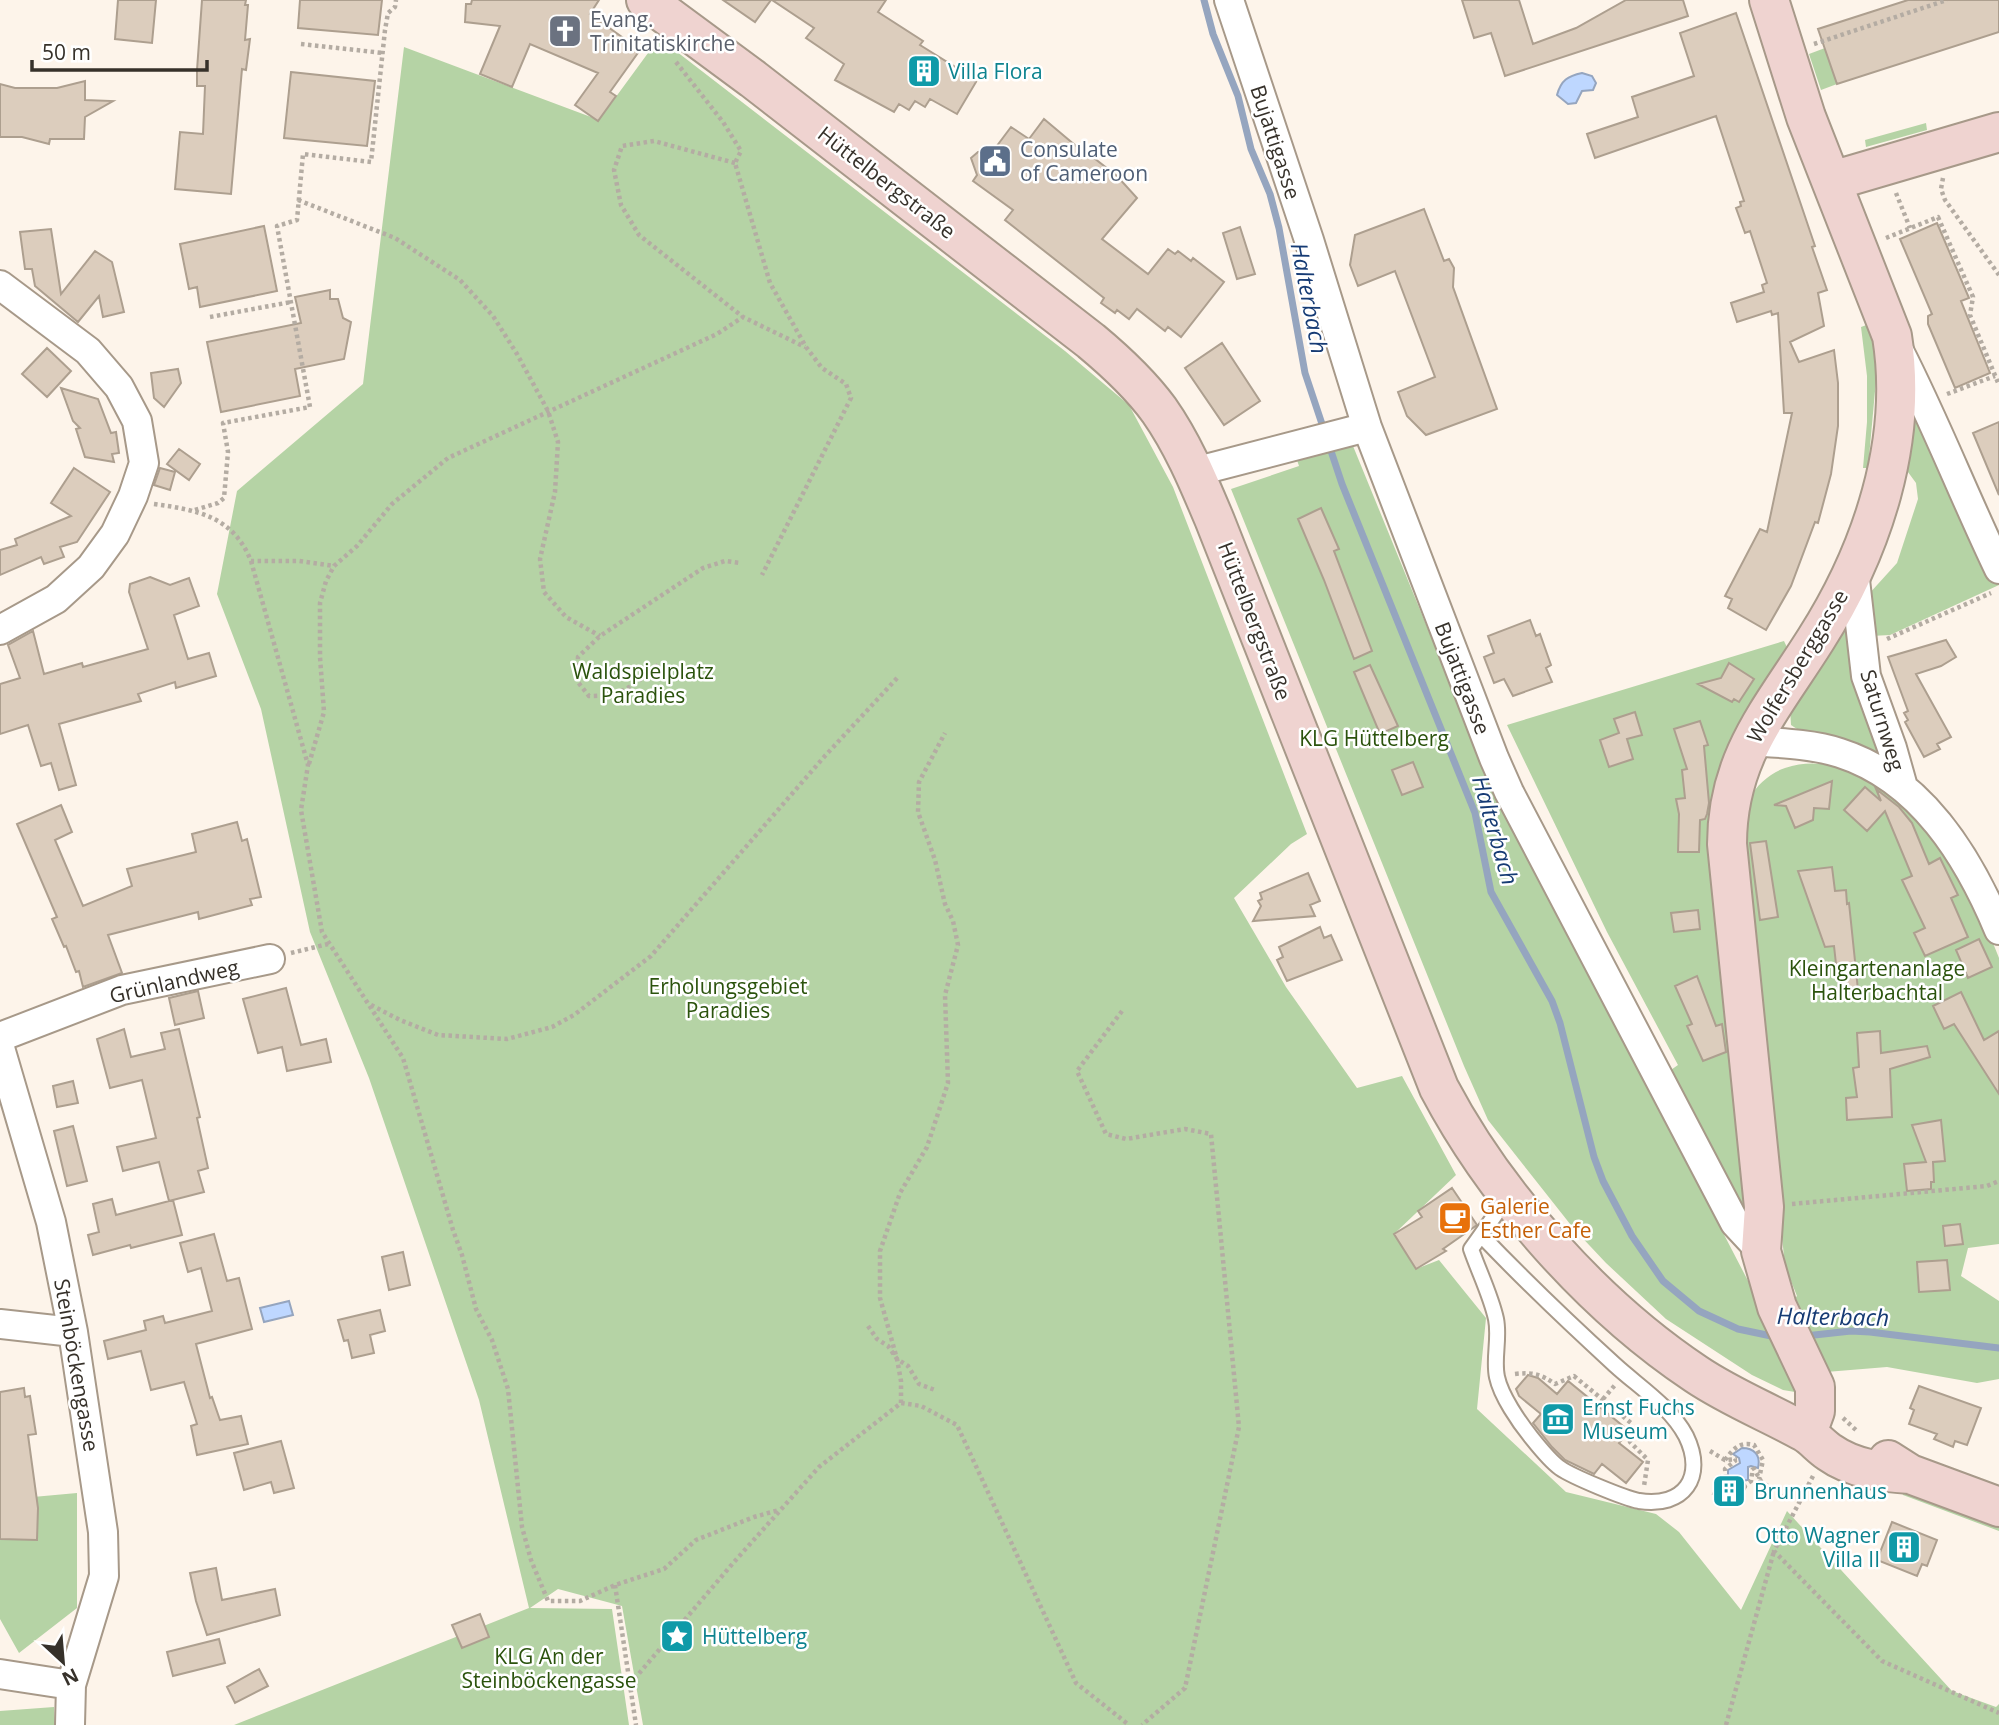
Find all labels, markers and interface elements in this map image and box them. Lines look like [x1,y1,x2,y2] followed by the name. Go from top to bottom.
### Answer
[590,5,735,57] place label: Evang. Trinitatiskirche
[546,12,584,50] church icon: Evang. Trinitatiskirche
[32,28,206,72] scale bar
[42,38,91,66] text: 50 m
[905,52,943,90] building icon: Villa Flora
[948,57,1043,85] place label: Villa Flora
[1244,81,1308,203] street label: Bujattigasse
[812,119,962,245] street label: Hüttelbergstraße
[1020,135,1148,187] place label: Consulate of Cameroon
[976,142,1014,180] public building icon: Consulate of Cameroon
[1284,240,1336,356] water label: Halterbach
[1212,538,1298,704] street label: Hüttelbergstraße
[1740,584,1854,748] street label: Wolfersberggasse
[1429,618,1497,738] street label: Bujattigasse
[572,657,714,709] park label: Waldspielplatz Paradies
[1854,666,1912,774] street label: Saturnweg
[1299,724,1449,752] park label: KLG Hüttelberg
[1465,771,1527,889] water label: Halterbach
[107,953,241,1009] street label: Grünlandweg
[1789,954,1965,1006] park label: Kleingartenanlage Halterbachtal
[649,972,807,1024] park label: Erholungsgebiet Paradies
[1480,1192,1592,1244] place label: Galerie Esther Cafe
[1436,1199,1474,1237] cafe icon: Galerie Esther Cafe
[48,1276,106,1454] street label: Steinböckengasse
[1776,1299,1890,1333] water label: Halterbach
[1582,1393,1695,1445] place label: Ernst Fuchs Museum
[1539,1400,1577,1438] museum icon: Ernst Fuchs Museum
[1710,1472,1748,1510] building icon: Brunnenhaus
[1754,1477,1887,1505] place label: Brunnenhaus
[1755,1521,1880,1573] place label: Otto Wagner Villa II
[1885,1528,1923,1566] building icon: Otto Wagner Villa II
[658,1617,696,1655] place icon: Hüttelberg
[702,1622,807,1650] place label: Hüttelberg
[28,1627,98,1697] north arrow
[461,1642,637,1694] park label: KLG An der Steinböckengasse
[58,1662,83,1692] text: N

